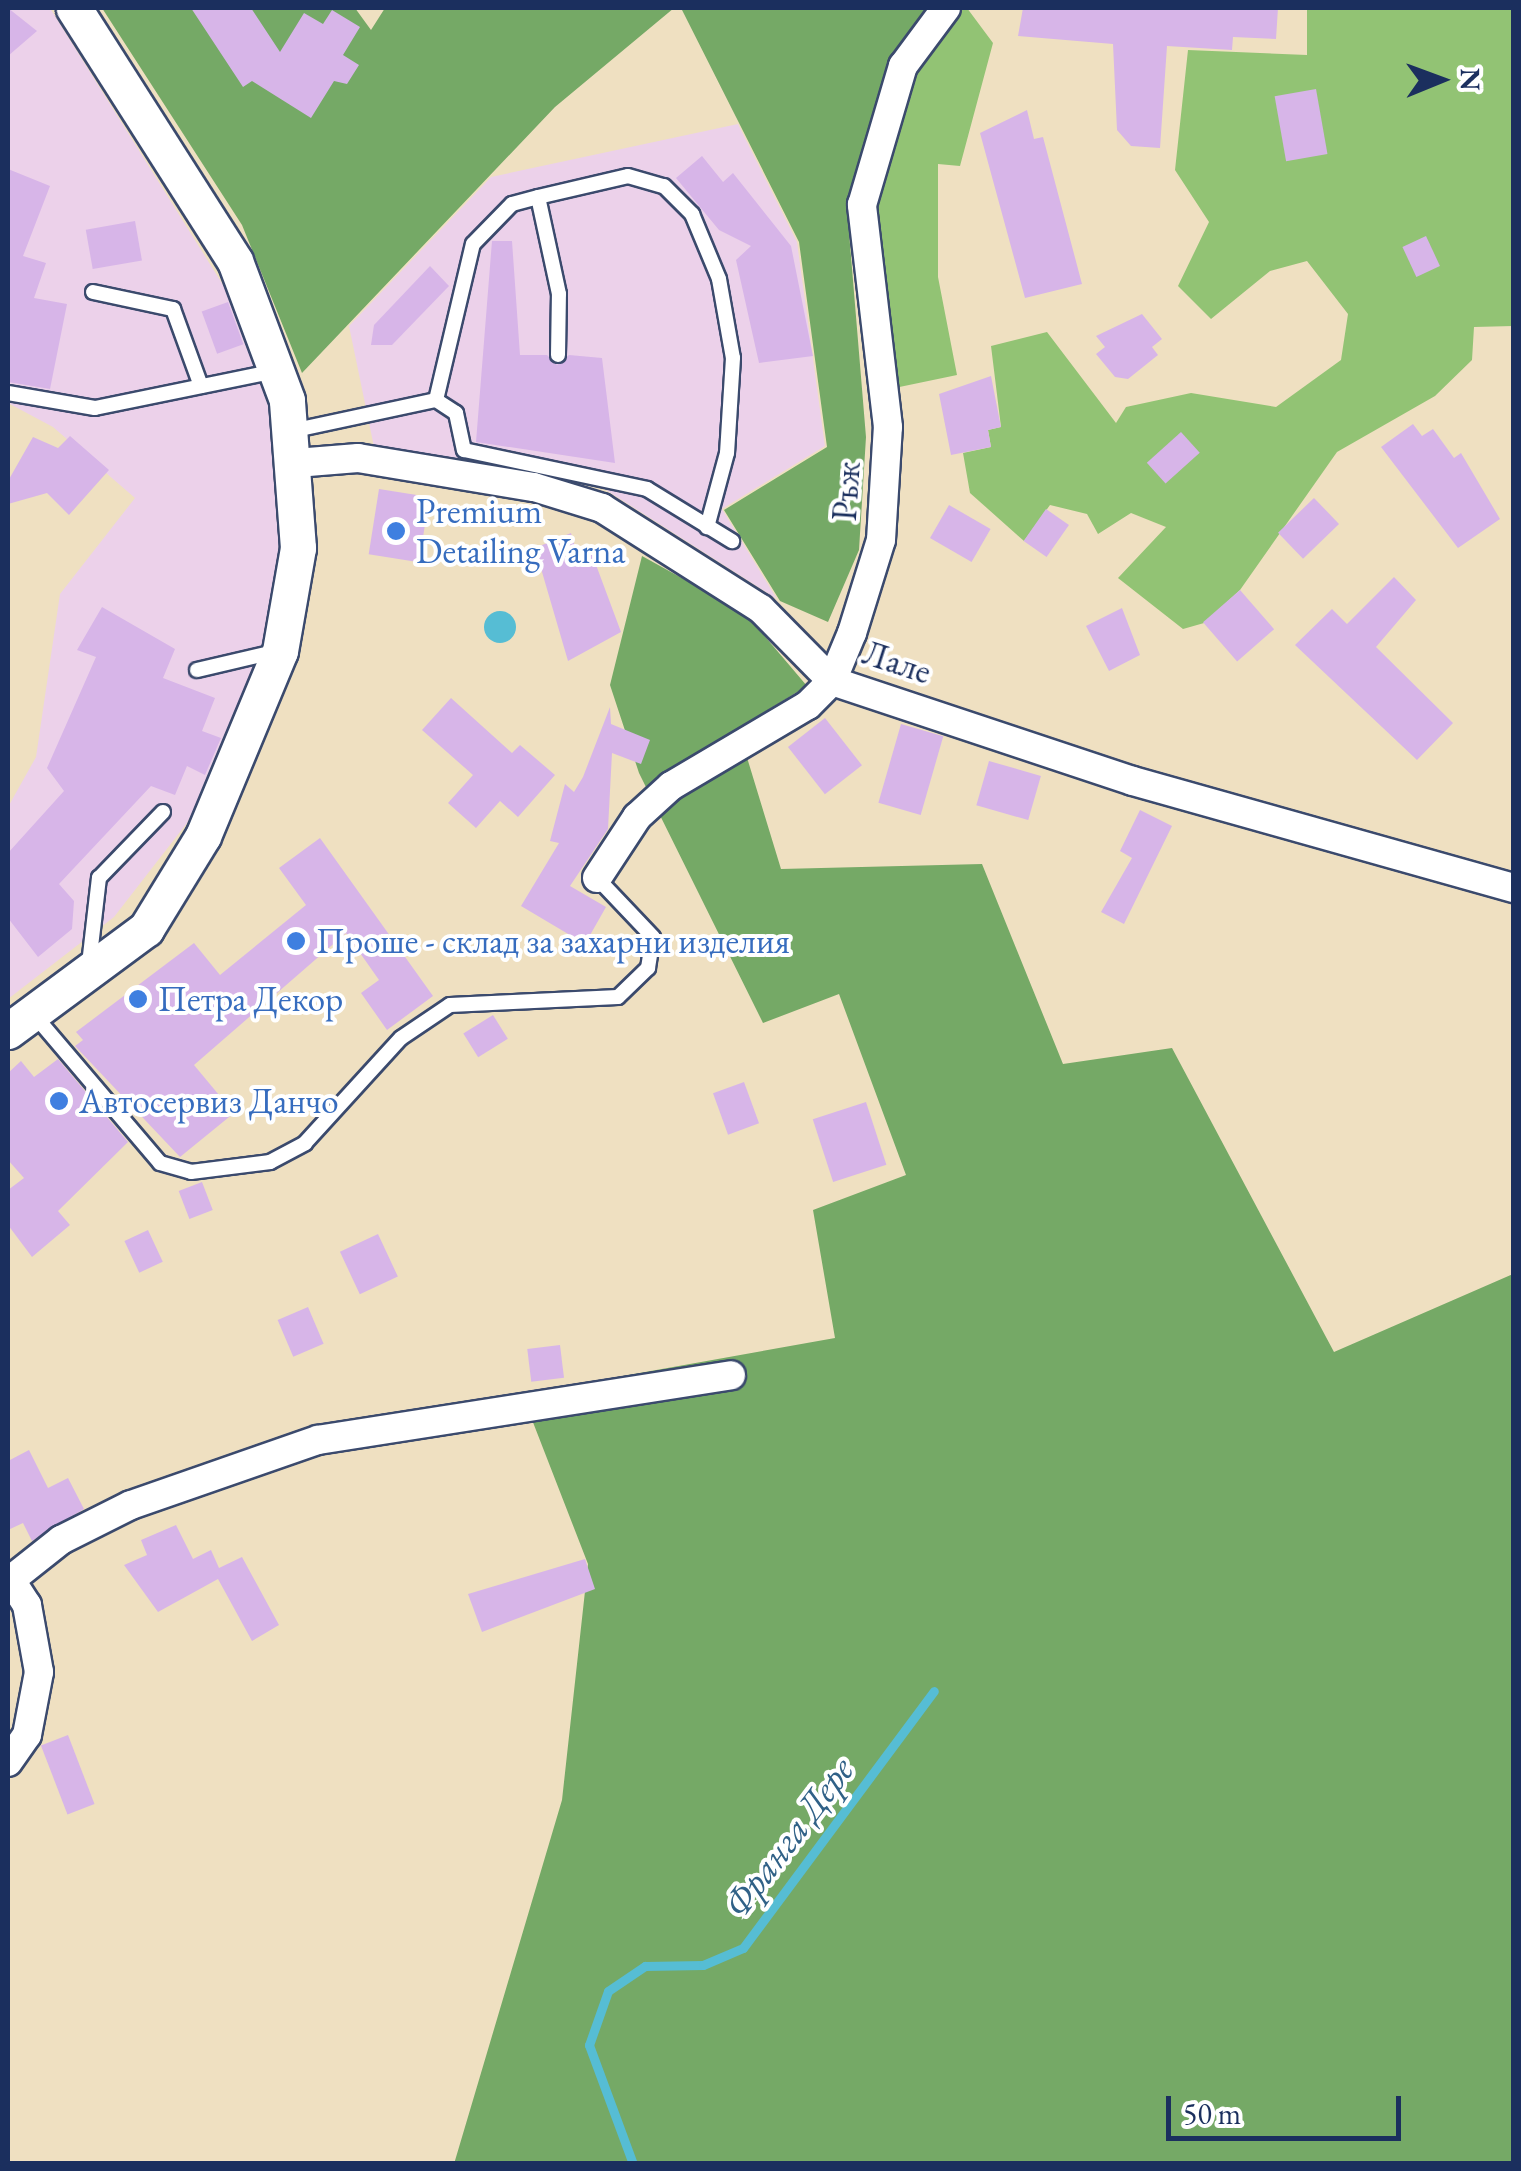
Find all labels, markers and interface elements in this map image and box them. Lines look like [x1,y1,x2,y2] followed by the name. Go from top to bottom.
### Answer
[1391,30,1491,130] north arrow
[1453,68,1489,91] text: N
[823,460,869,522] street label: Ръж
[416,490,625,572] place label: Premium Detailing Varna
[385,520,407,542] marker: Premium Detailing Varna
[858,631,936,693] street label: Лале
[316,920,790,962] place label: Проше - склад за захарни изделия
[285,930,307,952] marker: Проше - склад за захарни изделия
[158,978,343,1020] place label: Петра Декор
[127,988,149,1010] marker: Петра Декор
[79,1080,339,1122] place label: Автосервиз Данчо
[48,1090,70,1112] marker: Автосервиз Данчо
[713,1748,863,1926] water label: Франга Дере
[1171,2076,1406,2138] scale bar
[1183,2094,1241,2133] text: 50 m

